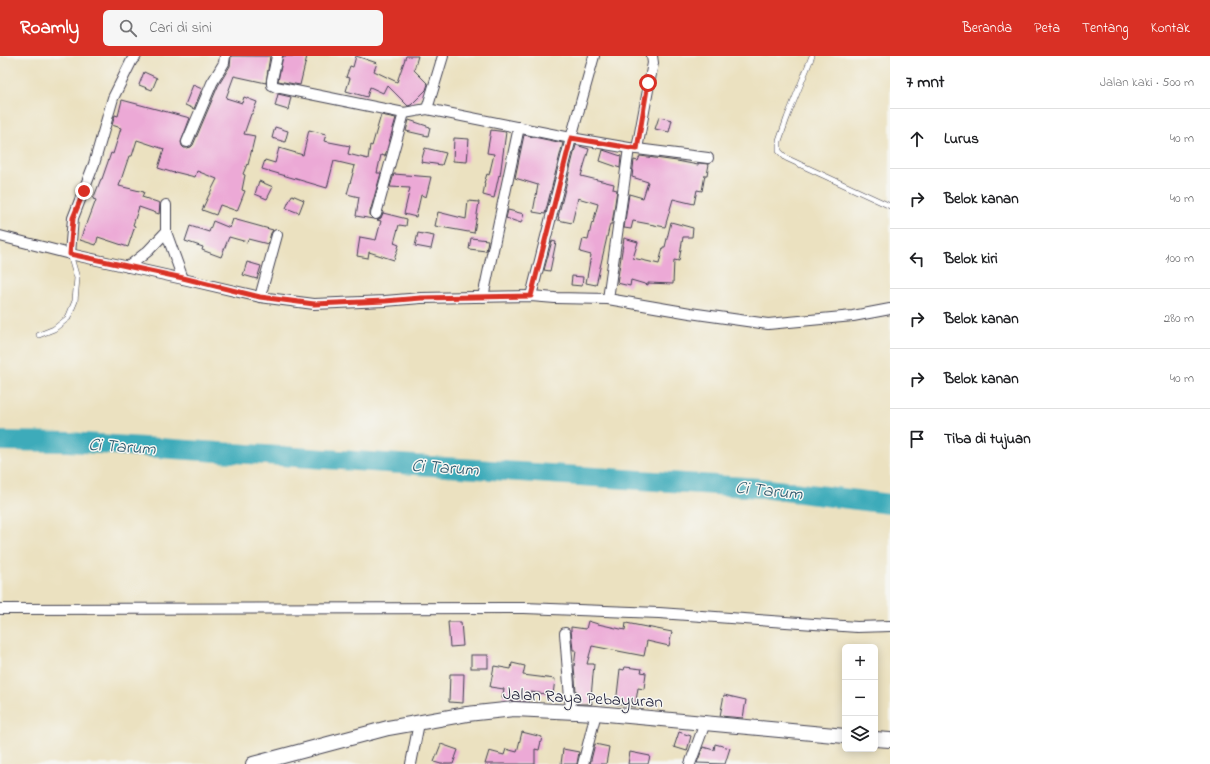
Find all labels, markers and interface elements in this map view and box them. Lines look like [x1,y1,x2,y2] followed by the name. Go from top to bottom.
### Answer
[103,10,383,46] search box
[20,15,79,42] text: Roamly
[117,17,139,39] icon: search
[149,17,212,39] text: Cari di sini
[962,18,1012,39] text: Beranda
[1034,18,1060,39] text: Peta
[1082,18,1129,39] text: Tentang
[1151,18,1190,39] text: Kontak
[906,70,945,95] text: 7 mnt
[1100,73,1194,92] text: Jalan kaki · 500 m
[639,74,657,92] route start
[906,128,928,150] icon: ahead
[944,128,979,150] text: Lurus
[1170,129,1194,148] text: 40 m
[75,182,93,200] route end
[906,188,928,210] icon: right
[944,188,1019,210] text: Belok kanan
[1170,189,1194,208] text: 40 m
[906,248,928,270] icon: left
[944,248,998,270] text: Belok kiri
[1165,249,1194,268] text: 100 m
[906,308,928,330] icon: right
[944,308,1019,330] text: Belok kanan
[1164,309,1194,328] text: 280 m
[906,368,928,390] icon: right
[944,368,1019,390] text: Belok kanan
[1170,369,1194,388] text: 40 m
[906,428,928,450] icon: arrive
[944,428,1031,450] text: Tiba di tujuan
[87,433,157,463] water label: Ci Tarum
[410,454,480,484] water label: Ci Tarum
[734,476,805,509] water label: Ci Tarum
[842,644,878,752] map controls
[842,644,878,680] button: +
[842,680,878,716] button: −
[502,682,664,716] street label: Jalan Raya Pebayuran
[842,716,878,752] button: layers

